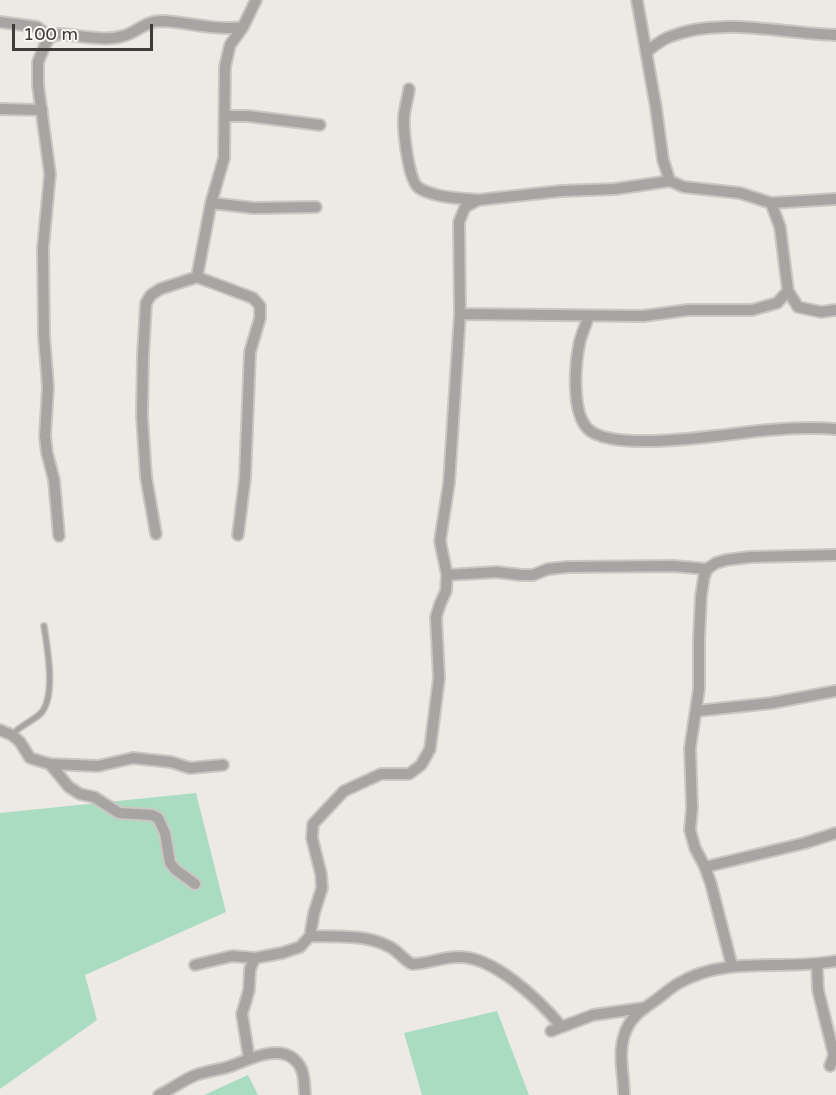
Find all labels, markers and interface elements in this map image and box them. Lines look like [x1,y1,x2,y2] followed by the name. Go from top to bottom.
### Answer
[15,12,156,50] scale bar
[23,23,78,45] text: 100 m

